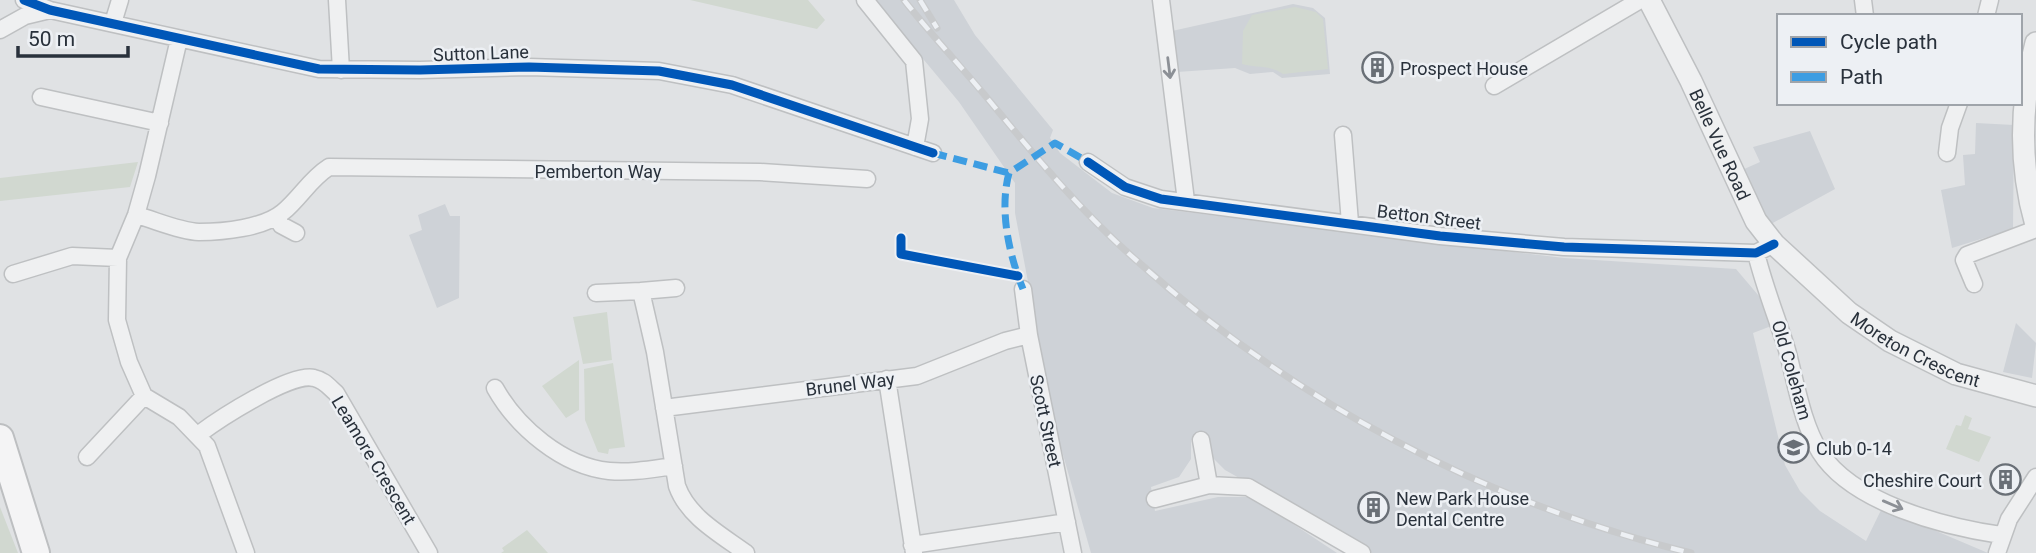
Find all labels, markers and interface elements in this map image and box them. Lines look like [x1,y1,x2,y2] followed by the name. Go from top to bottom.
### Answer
[18,14,128,58] scale bar
[1777,14,2022,105] legend
[28,27,75,51] text: 50 m
[1840,30,1938,54] text: Cycle path
[433,41,529,65] street label: Sutton Lane
[1360,51,1394,85] building icon: Prospect House
[1162,56,1175,79] one-way arrow
[1400,58,1528,79] place label: Prospect House
[1840,65,1883,89] text: Path
[1686,85,1755,203] street label: Belle Vue Road
[534,161,662,182] street label: Pemberton Way
[1376,200,1482,234] street label: Betton Street
[1847,307,1982,391] street label: Moreton Crescent
[1768,318,1816,422] street label: Old Coleham
[804,368,896,400] street label: Brunel Way
[1026,373,1066,469] street label: Scott Street
[327,392,421,528] street label: Leamore Crescent
[1776,431,1810,465] school or university icon: Club 0-14
[1816,438,1892,459] place label: Club 0-14
[1988,463,2022,497] building icon: Cheshire Court
[1863,470,1982,491] place label: Cheshire Court
[1396,488,1529,530] place label: New Park House Dental Centre
[1356,491,1390,525] building icon: New Park House Dental Centre
[1882,499,1904,512] one-way arrow

